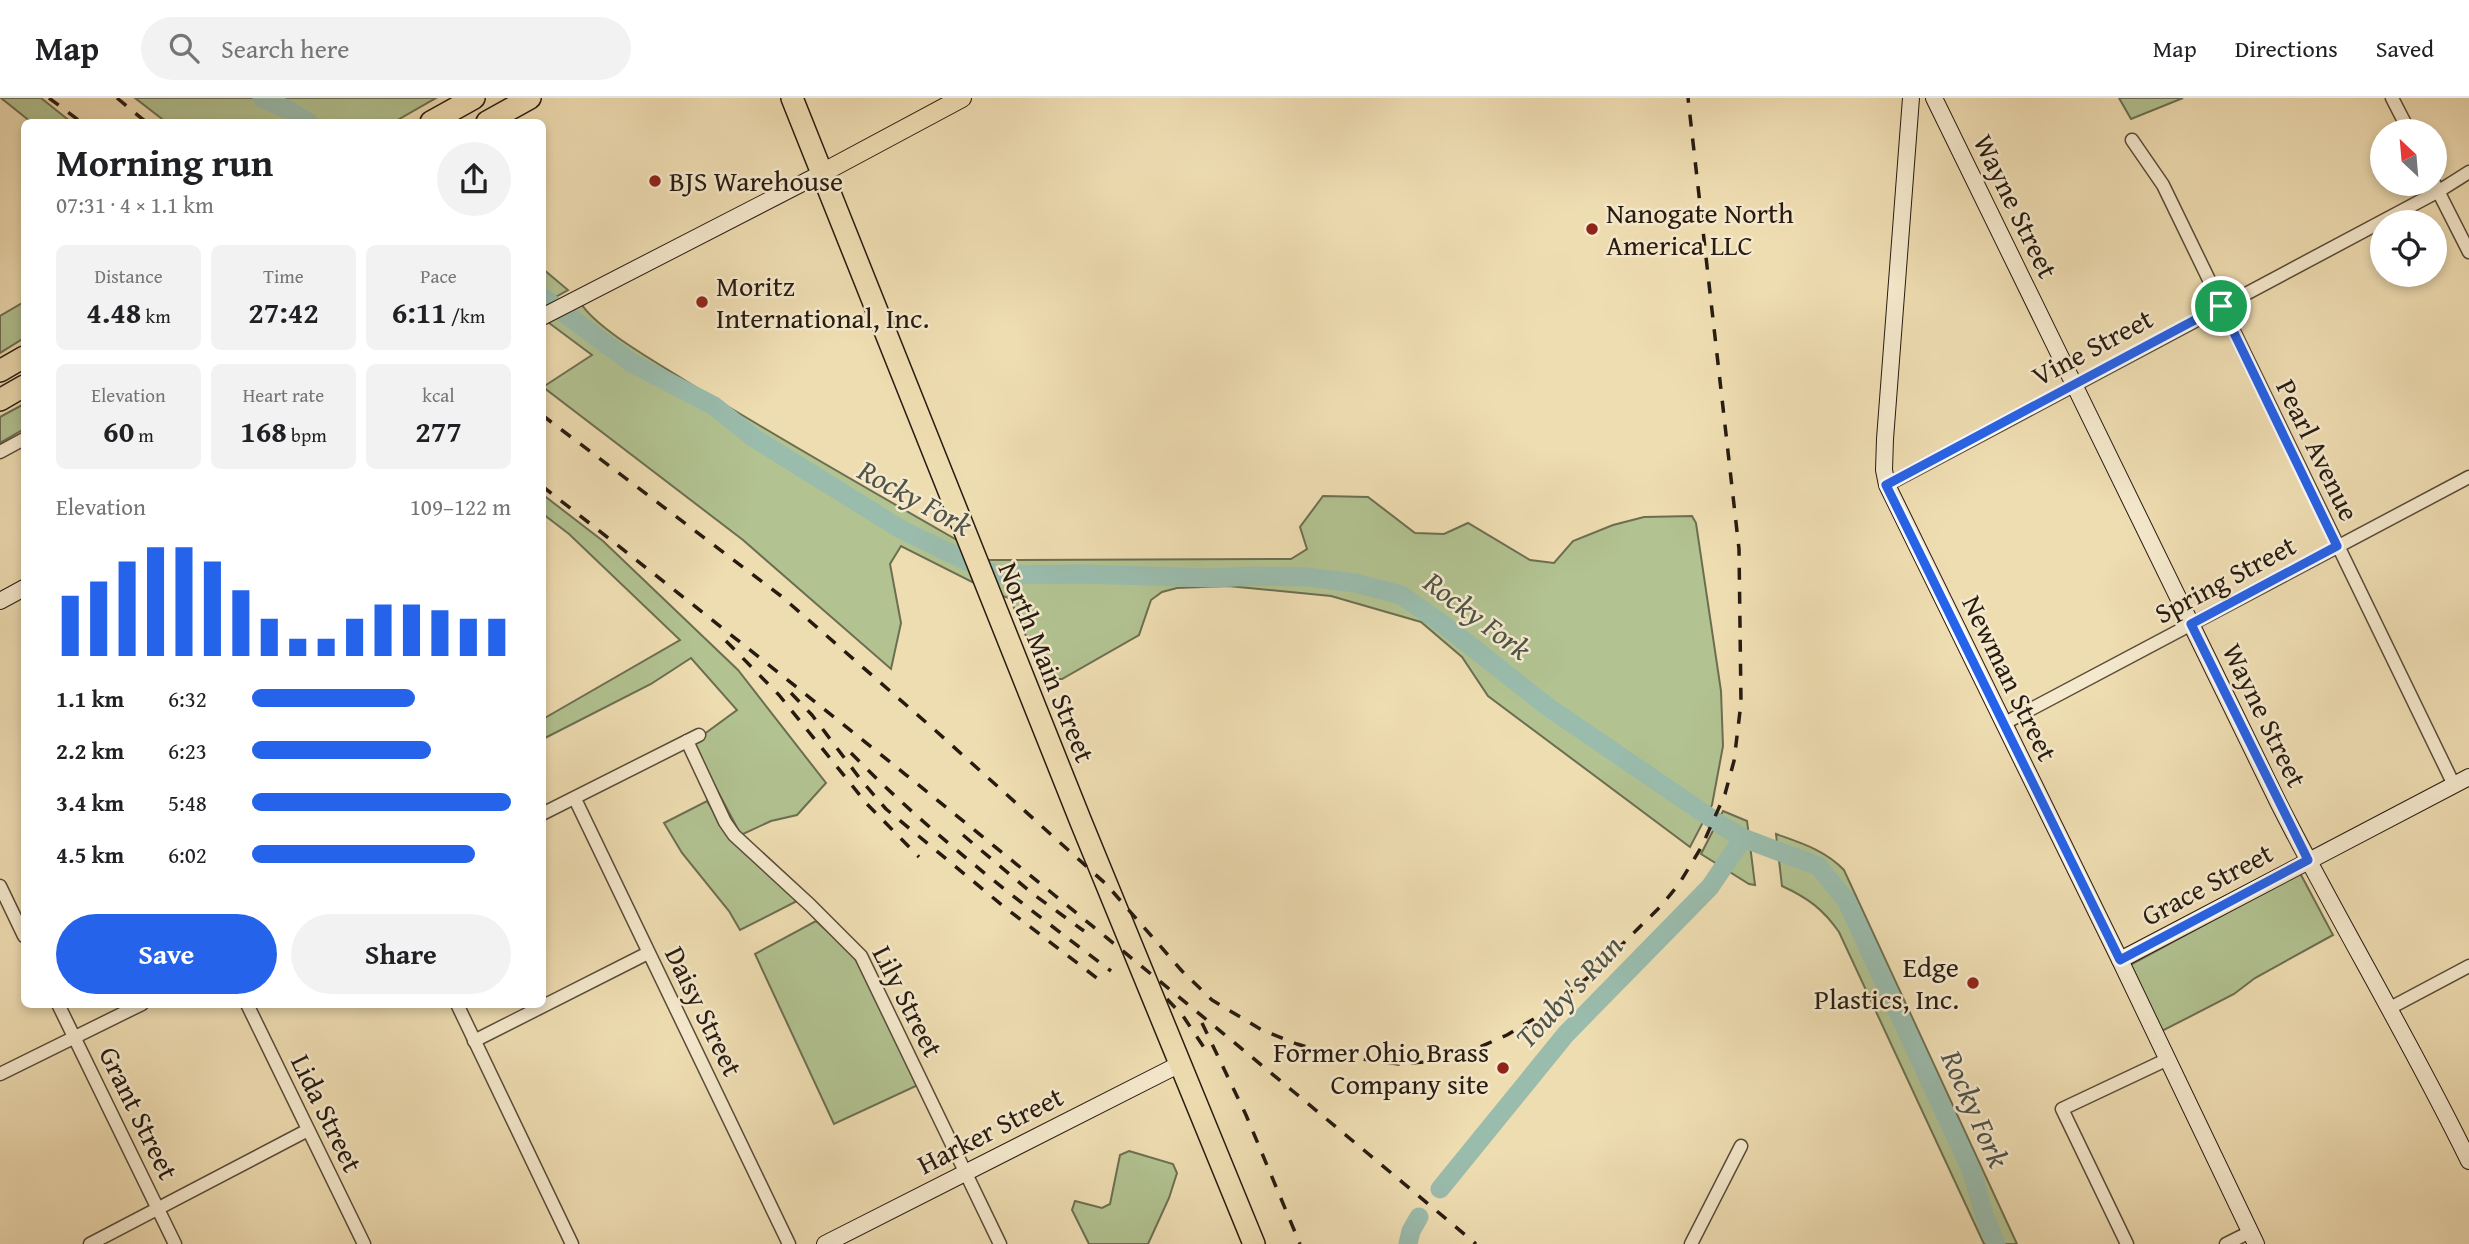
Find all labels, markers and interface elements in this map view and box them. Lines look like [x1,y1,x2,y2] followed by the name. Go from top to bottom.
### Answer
[141,17,631,80] search box
[35,24,99,72] text: Map
[165,29,203,67] icon: search
[221,29,349,68] text: Search here
[2153,31,2197,66] text: Map
[2235,31,2338,66] text: Directions
[2376,31,2434,66] text: Saved
[2370,119,2446,196] north arrow
[2370,119,2447,287] map controls
[1964,127,2069,285] street label: Wayne Street
[56,134,273,190] text: Morning run
[437,142,511,216] button: share
[669,160,843,201] place label: BJS Warehouse
[647,173,663,189] marker: BJS Warehouse
[56,188,214,221] text: 07:31 · 4 × 1.1 km
[1606,192,1794,265] place label: Nanogate North America LLC
[2370,210,2447,287] button: locate
[1584,221,1600,237] marker: Nanogate North America LLC
[94,262,163,290] text: Distance
[263,262,304,290] text: Time
[420,262,457,290] text: Pace
[716,265,929,338] place label: Moritz International, Inc.
[2191,276,2251,336] pin
[2202,287,2240,325] icon: arrive
[86,290,141,334] text: 4.48
[248,290,319,334] text: 27:42
[392,290,447,334] text: 6:11
[694,294,710,310] marker: Moritz International, Inc.
[2024,297,2160,396] street label: Vine Street
[141,302,171,330] text: km
[447,302,485,330] text: /km
[2266,372,2370,528] street label: Pearl Avenue
[91,381,166,409] text: Elevation
[243,381,324,409] text: Heart rate
[422,381,455,409] text: kcal
[103,409,134,453] text: 60
[240,409,287,453] text: 168
[415,409,462,453] text: 277
[134,421,154,449] text: m
[287,421,327,449] text: bpm
[850,447,981,547] water label: Rocky Fork
[56,490,146,523] text: Elevation
[410,490,511,523] text: 109–122 m
[2147,524,2303,633] street label: Spring Street
[989,556,1106,768] street label: North Main Street
[1414,560,1541,670] water label: Rocky Fork
[1953,588,2068,768] street label: Newman Street
[2213,636,2318,794] street label: Wayne Street
[56,682,124,715] text: 1.1 km
[168,682,207,715] text: 6:32
[56,734,124,767] text: 2.2 km
[168,734,207,767] text: 6:23
[56,786,124,819] text: 3.4 km
[168,786,207,819] text: 5:48
[2134,832,2280,935] street label: Grace Street
[56,838,124,871] text: 4.5 km
[168,838,207,871] text: 6:02
[56,914,277,994] button: Save
[291,914,511,994] button: Share
[1504,925,1632,1058] water label: Touby's Run
[863,938,954,1064] street label: Lily Street
[655,939,754,1083] street label: Daisy Street
[1814,946,1959,1019] place label: Edge Plastics, Inc.
[1965,975,1981,991] marker: Edge Plastics, Inc.
[1273,1031,1489,1104] place label: Former Ohio Brass Company site
[90,1039,189,1186] street label: Grant Street
[1930,1042,2021,1175] water label: Rocky Fork
[281,1047,374,1179] street label: Lida Street
[1495,1060,1511,1076] marker: Former Ohio Brass Company site
[910,1075,1070,1184] street label: Harker Street

